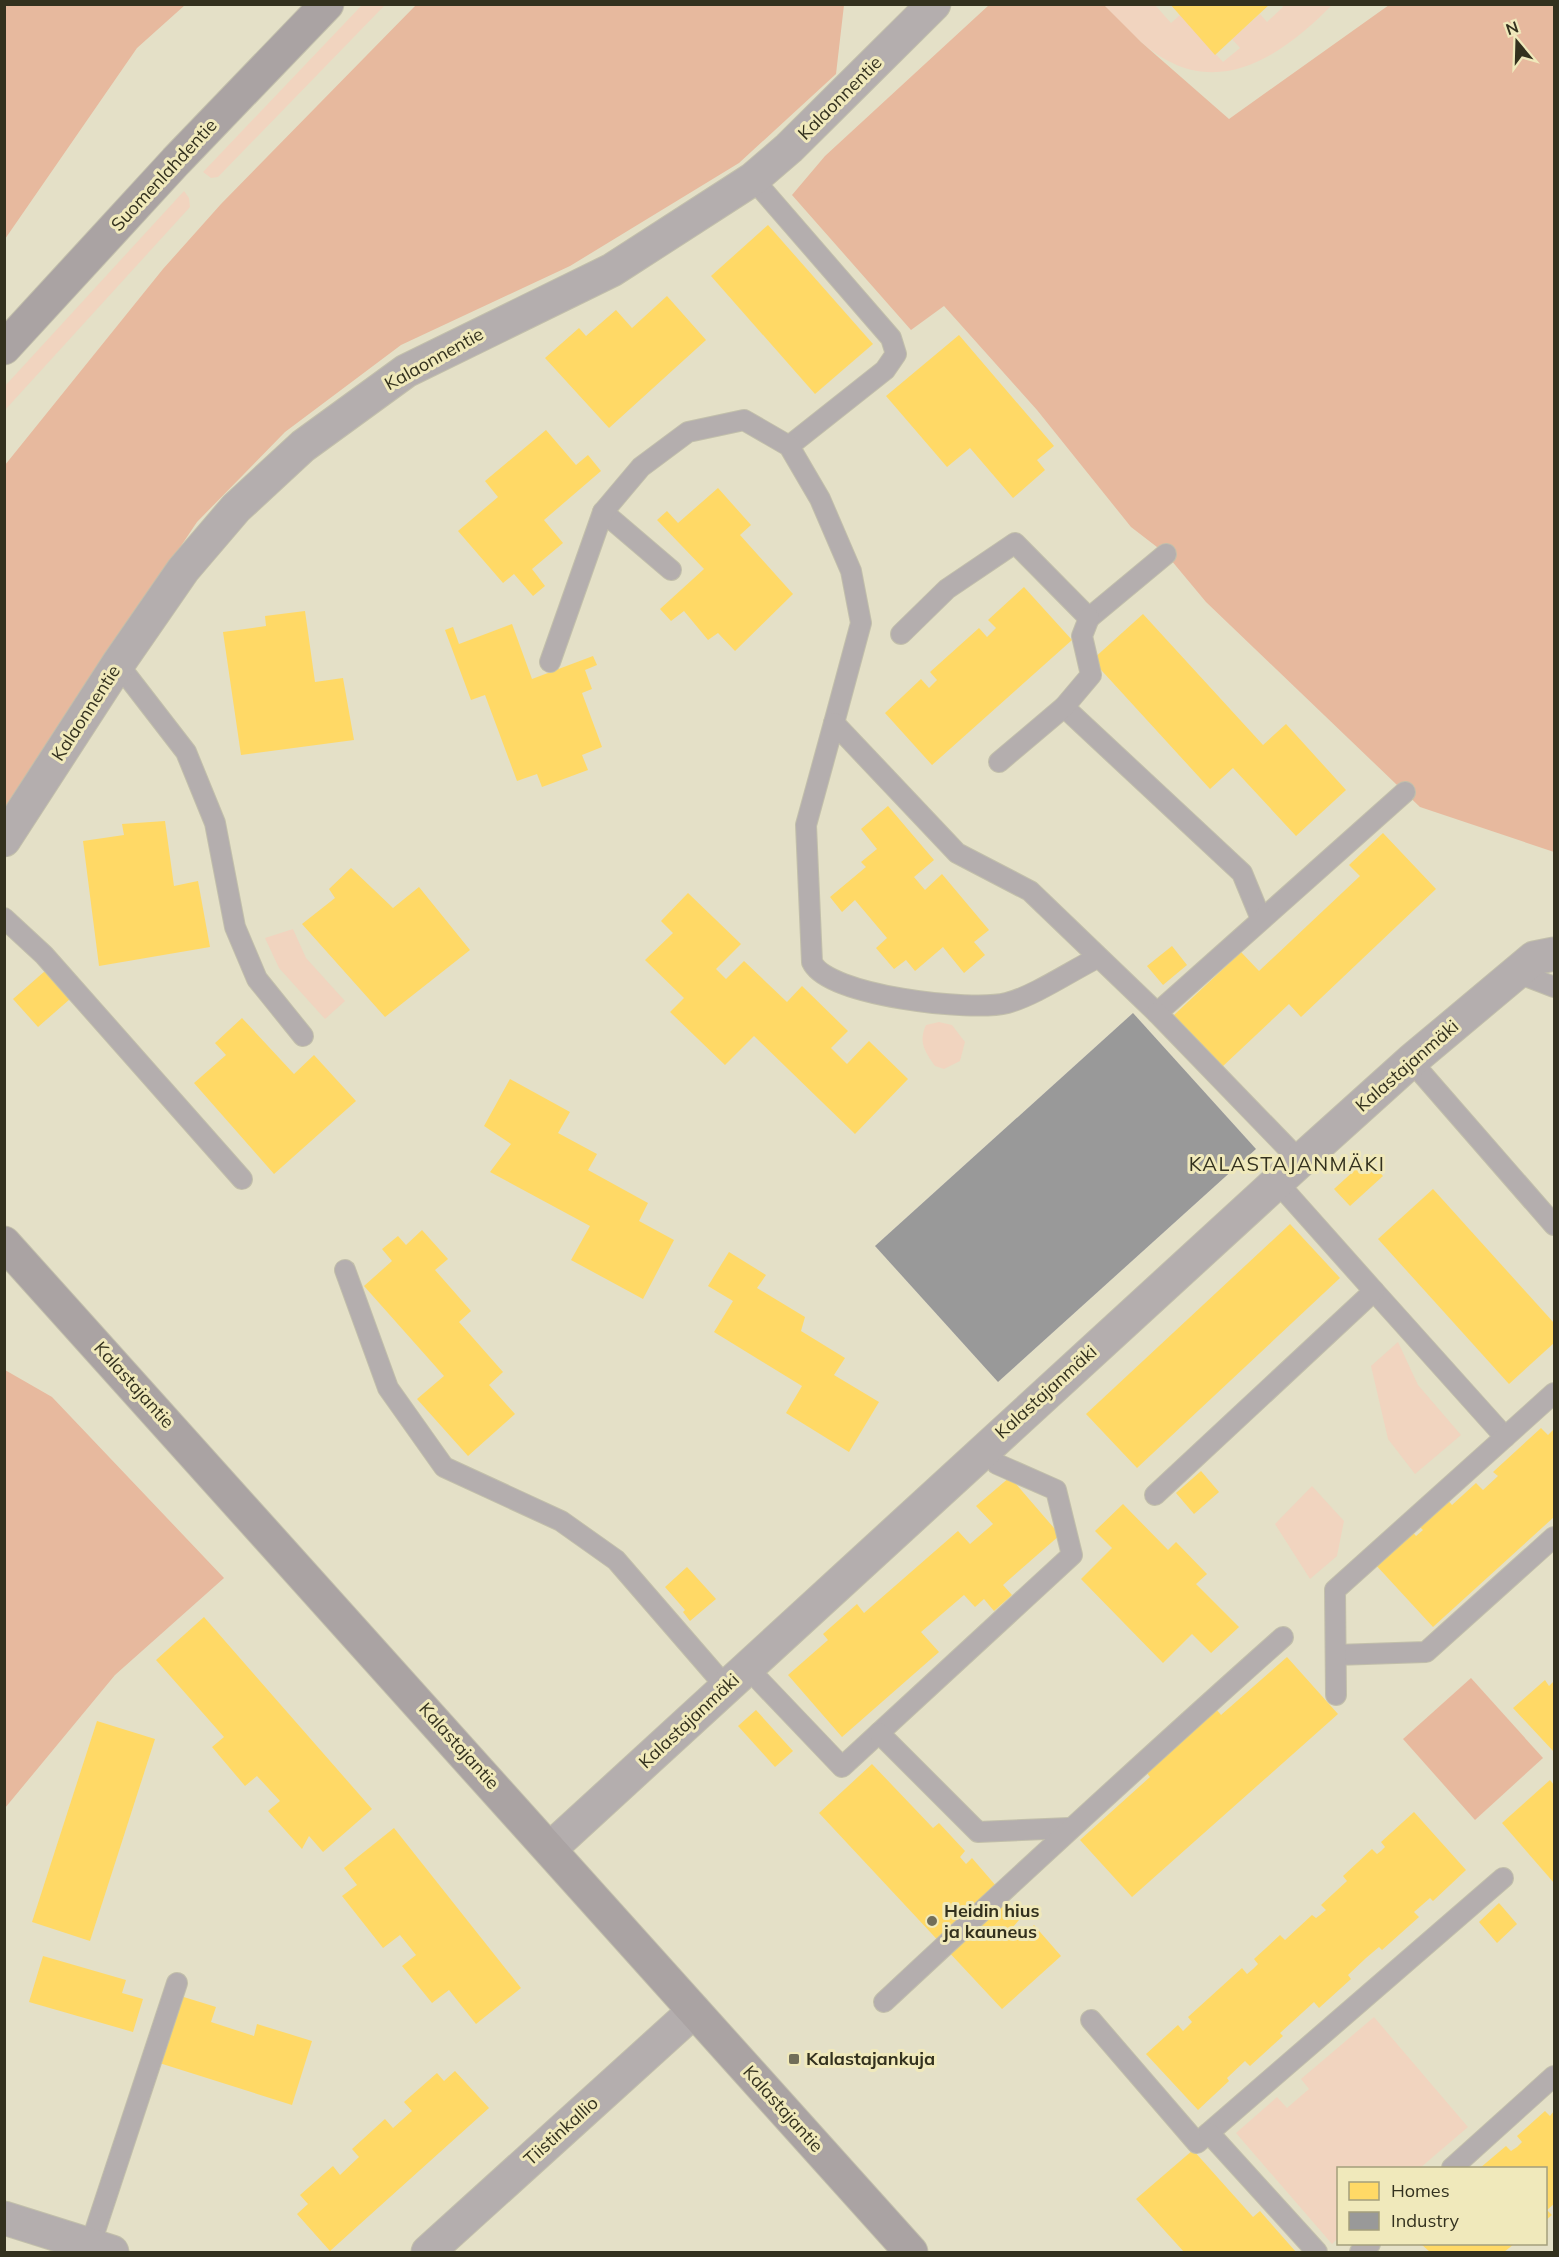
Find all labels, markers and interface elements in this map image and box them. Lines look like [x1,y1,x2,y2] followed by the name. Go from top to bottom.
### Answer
[1487,12,1547,72] north arrow
[1503,16,1521,39] text: N
[793,51,886,144] street label: Kalaonnentie
[106,114,222,236] street label: Suomenlahdentie
[380,322,487,395] street label: Kalaonnentie
[46,661,125,765] street label: Kalaonnentie
[1350,1015,1463,1117] street label: Kalastajanmäki
[1189,1151,1385,1176] district label: KALASTAJANMÄKI
[89,1336,179,1433] street label: Kalastajantie
[990,1340,1101,1443] street label: Kalastajanmäki
[634,1668,744,1773] street label: Kalastajanmäki
[414,1697,504,1794] street label: Kalastajantie
[942,1899,1039,1943] place label: Heidin hius ja kauneus
[925,1914,939,1928] marker: Heidin hius ja kauneus
[806,2047,935,2070] place label: Kalastajankuja
[787,2052,801,2066] marker: Kalastajankuja
[738,2060,828,2157] street label: Kalastajantie
[519,2091,603,2170] street label: Tiistinkallio
[1337,2167,1547,2245] legend
[1391,2179,1450,2202] text: Homes
[1391,2209,1460,2232] text: Industry

